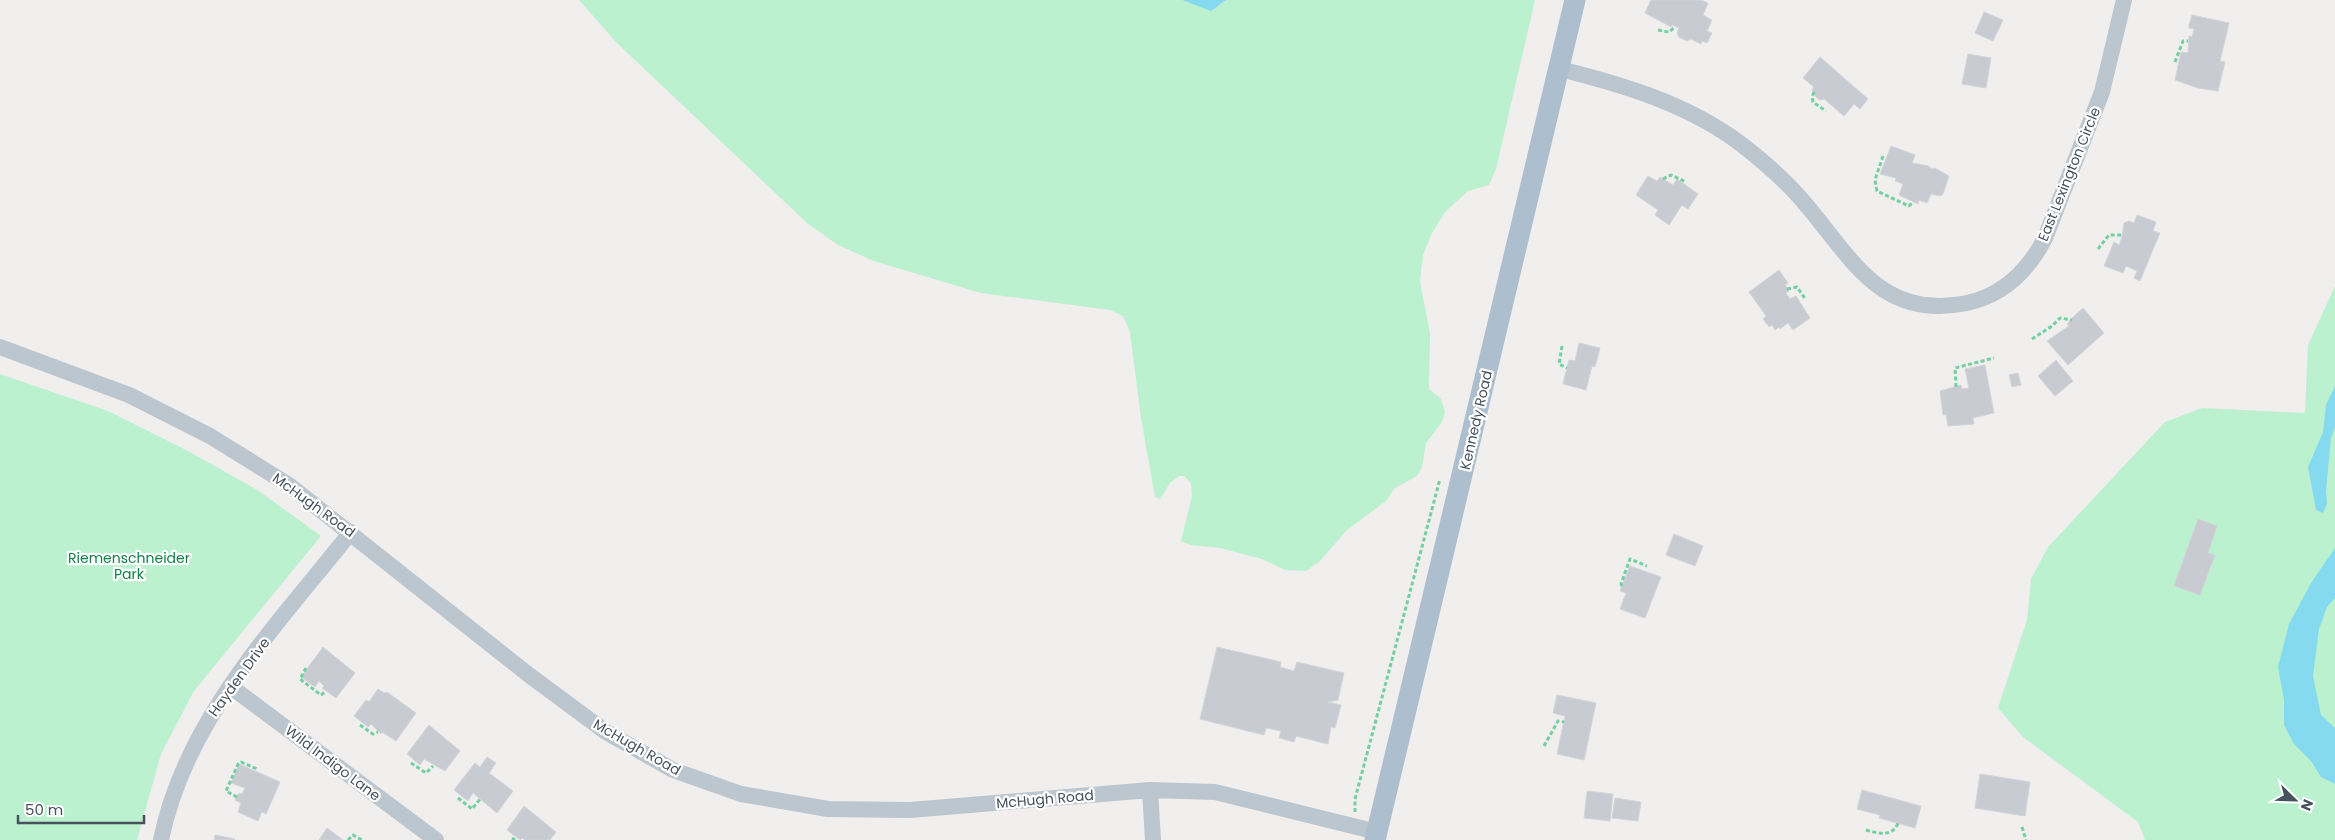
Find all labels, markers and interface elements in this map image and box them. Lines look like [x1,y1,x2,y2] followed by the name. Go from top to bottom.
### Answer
[2033,104,2105,244] street label: East Lexington Circle
[1455,368,1497,472] street label: Kennedy Road
[269,468,359,542] street label: McHugh Road
[68,548,190,584] park label: Riemenschneider Park
[204,633,275,720] street label: Hayden Drive
[590,714,684,780] street label: McHugh Road
[281,721,385,806] street label: Wild Indigo Lane
[2270,775,2320,825] north arrow
[995,785,1095,813] street label: McHugh Road
[18,792,144,824] scale bar
[2296,796,2318,814] text: N
[25,799,63,820] text: 50 m

